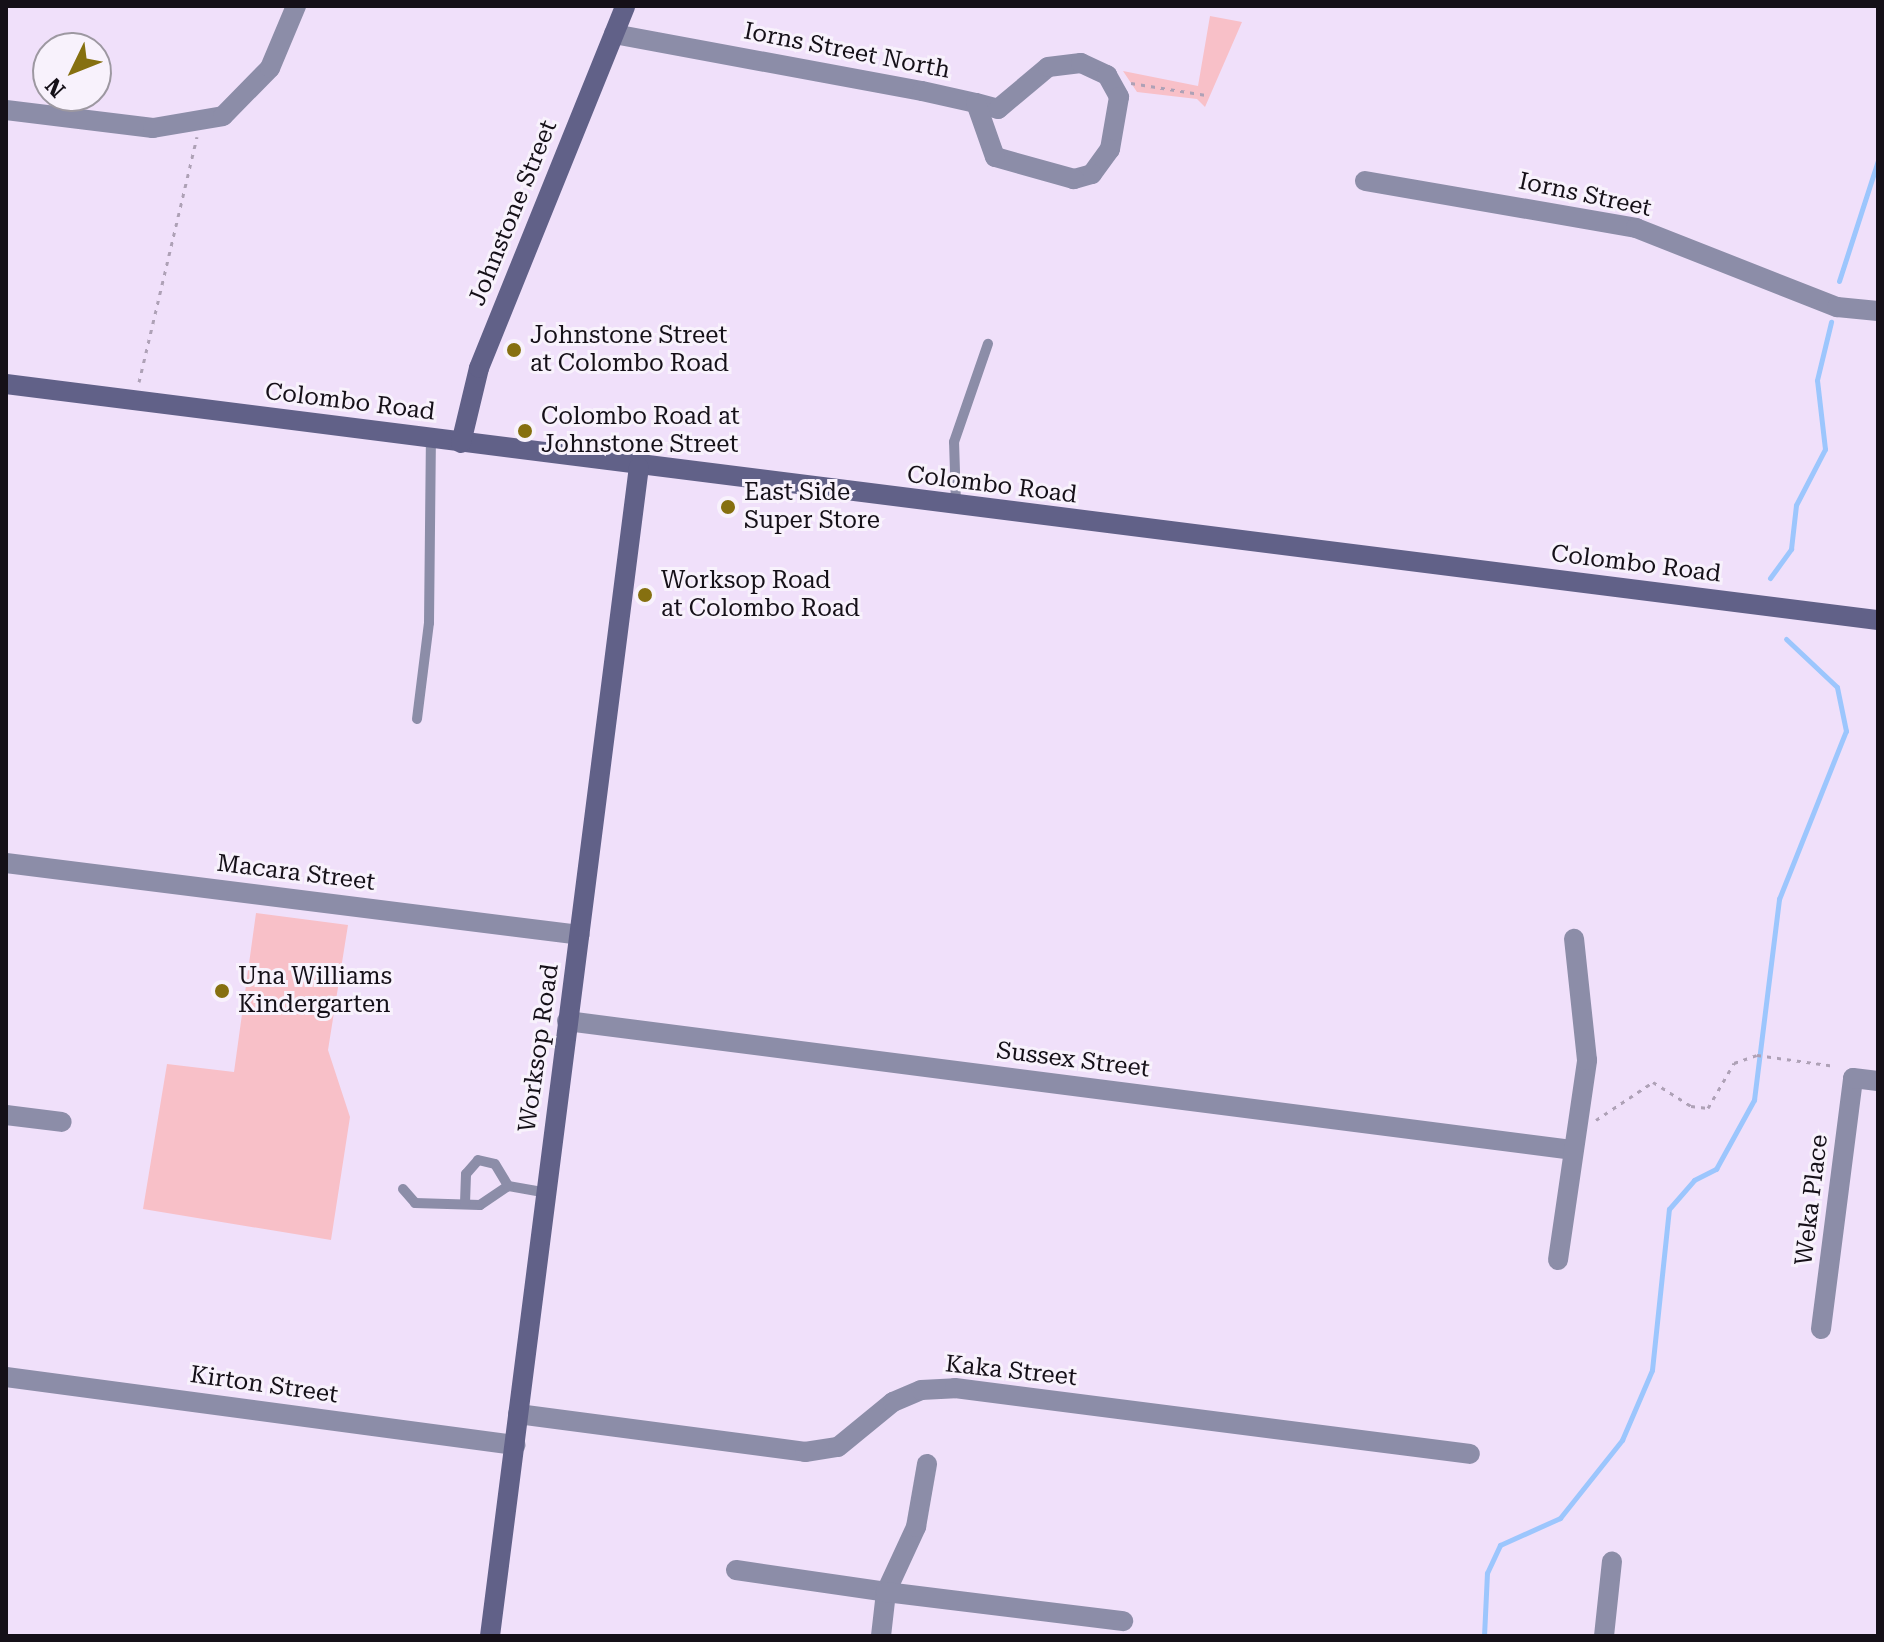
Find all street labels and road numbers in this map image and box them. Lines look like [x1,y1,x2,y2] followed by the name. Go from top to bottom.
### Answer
[741,17,953,85] street label: Iorns Street North
[463,116,563,310] street label: Johnstone Street
[1516,167,1654,223] street label: Iorns Street
[263,377,437,427] street label: Colombo Road
[905,460,1079,510] street label: Colombo Road
[1549,539,1723,589] street label: Colombo Road
[215,849,377,897] street label: Macara Street
[513,962,565,1134] street label: Worksop Road
[995,1036,1151,1084] street label: Sussex Street
[1790,1133,1834,1267] street label: Weka Place
[944,1350,1078,1392] street label: Kaka Street
[188,1360,340,1410] street label: Kirton Street

